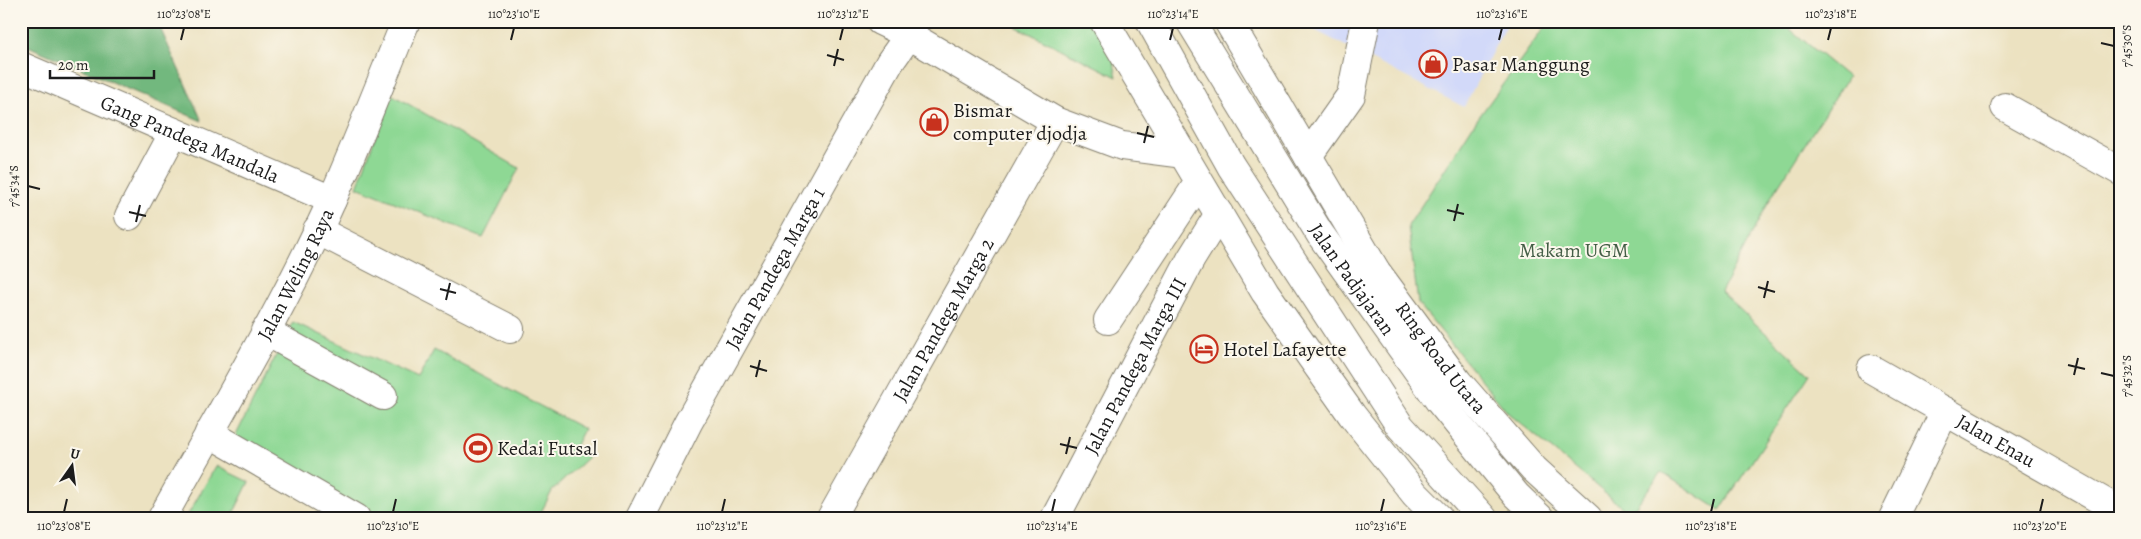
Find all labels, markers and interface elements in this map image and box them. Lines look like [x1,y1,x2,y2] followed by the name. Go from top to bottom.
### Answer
[157,6,211,22] text: 110°23'08"E
[488,6,540,22] text: 110°23'10"E
[817,6,869,22] text: 110°23'12"E
[1147,6,1199,22] text: 110°23'14"E
[1476,6,1528,22] text: 110°23'16"E
[1805,6,1857,22] text: 110°23'18"E
[2119,25,2135,67] text: 7°45'30"S
[50,48,154,80] scale bar
[1418,49,1448,79] shop icon: Pasar Manggung
[1452,51,1590,78] place label: Pasar Manggung
[58,55,89,75] text: 20 m
[96,88,284,190] street label: Gang Pandega Mandala
[953,97,1088,147] place label: Bismar computer djodja
[919,107,949,137] shop icon: Bismar computer djodja
[6,165,22,207] text: 7°45'34"S
[719,182,831,354] street label: Jalan Pandega Marga 1
[251,203,340,345] street label: Jalan Weling Raya
[1303,218,1401,341] street label: Jalan Padjajaran
[886,232,1000,406] street label: Jalan Pandega Marga 2
[1519,237,1629,264] park label: Makam UGM
[1077,272,1193,459] street label: Jalan Pandega Marga III
[1390,296,1493,420] street label: Ring Road Utara
[1189,334,1219,364] hotel icon: Hotel Lafayette
[1223,336,1347,363] place label: Hotel Lafayette
[2119,355,2135,397] text: 7°45'32"S
[1952,407,2041,474] street label: Jalan Enau
[463,433,493,463] sports icon: Kedai Futsal
[497,435,598,462] place label: Kedai Futsal
[48,442,98,492] north arrow
[68,444,82,464] text: U
[37,518,91,534] text: 110°23'08"E
[367,518,419,534] text: 110°23'10"E
[696,518,748,534] text: 110°23'12"E
[1026,518,1078,534] text: 110°23'14"E
[1355,518,1407,534] text: 110°23'16"E
[1685,518,1737,534] text: 110°23'18"E
[2013,518,2067,534] text: 110°23'20"E

